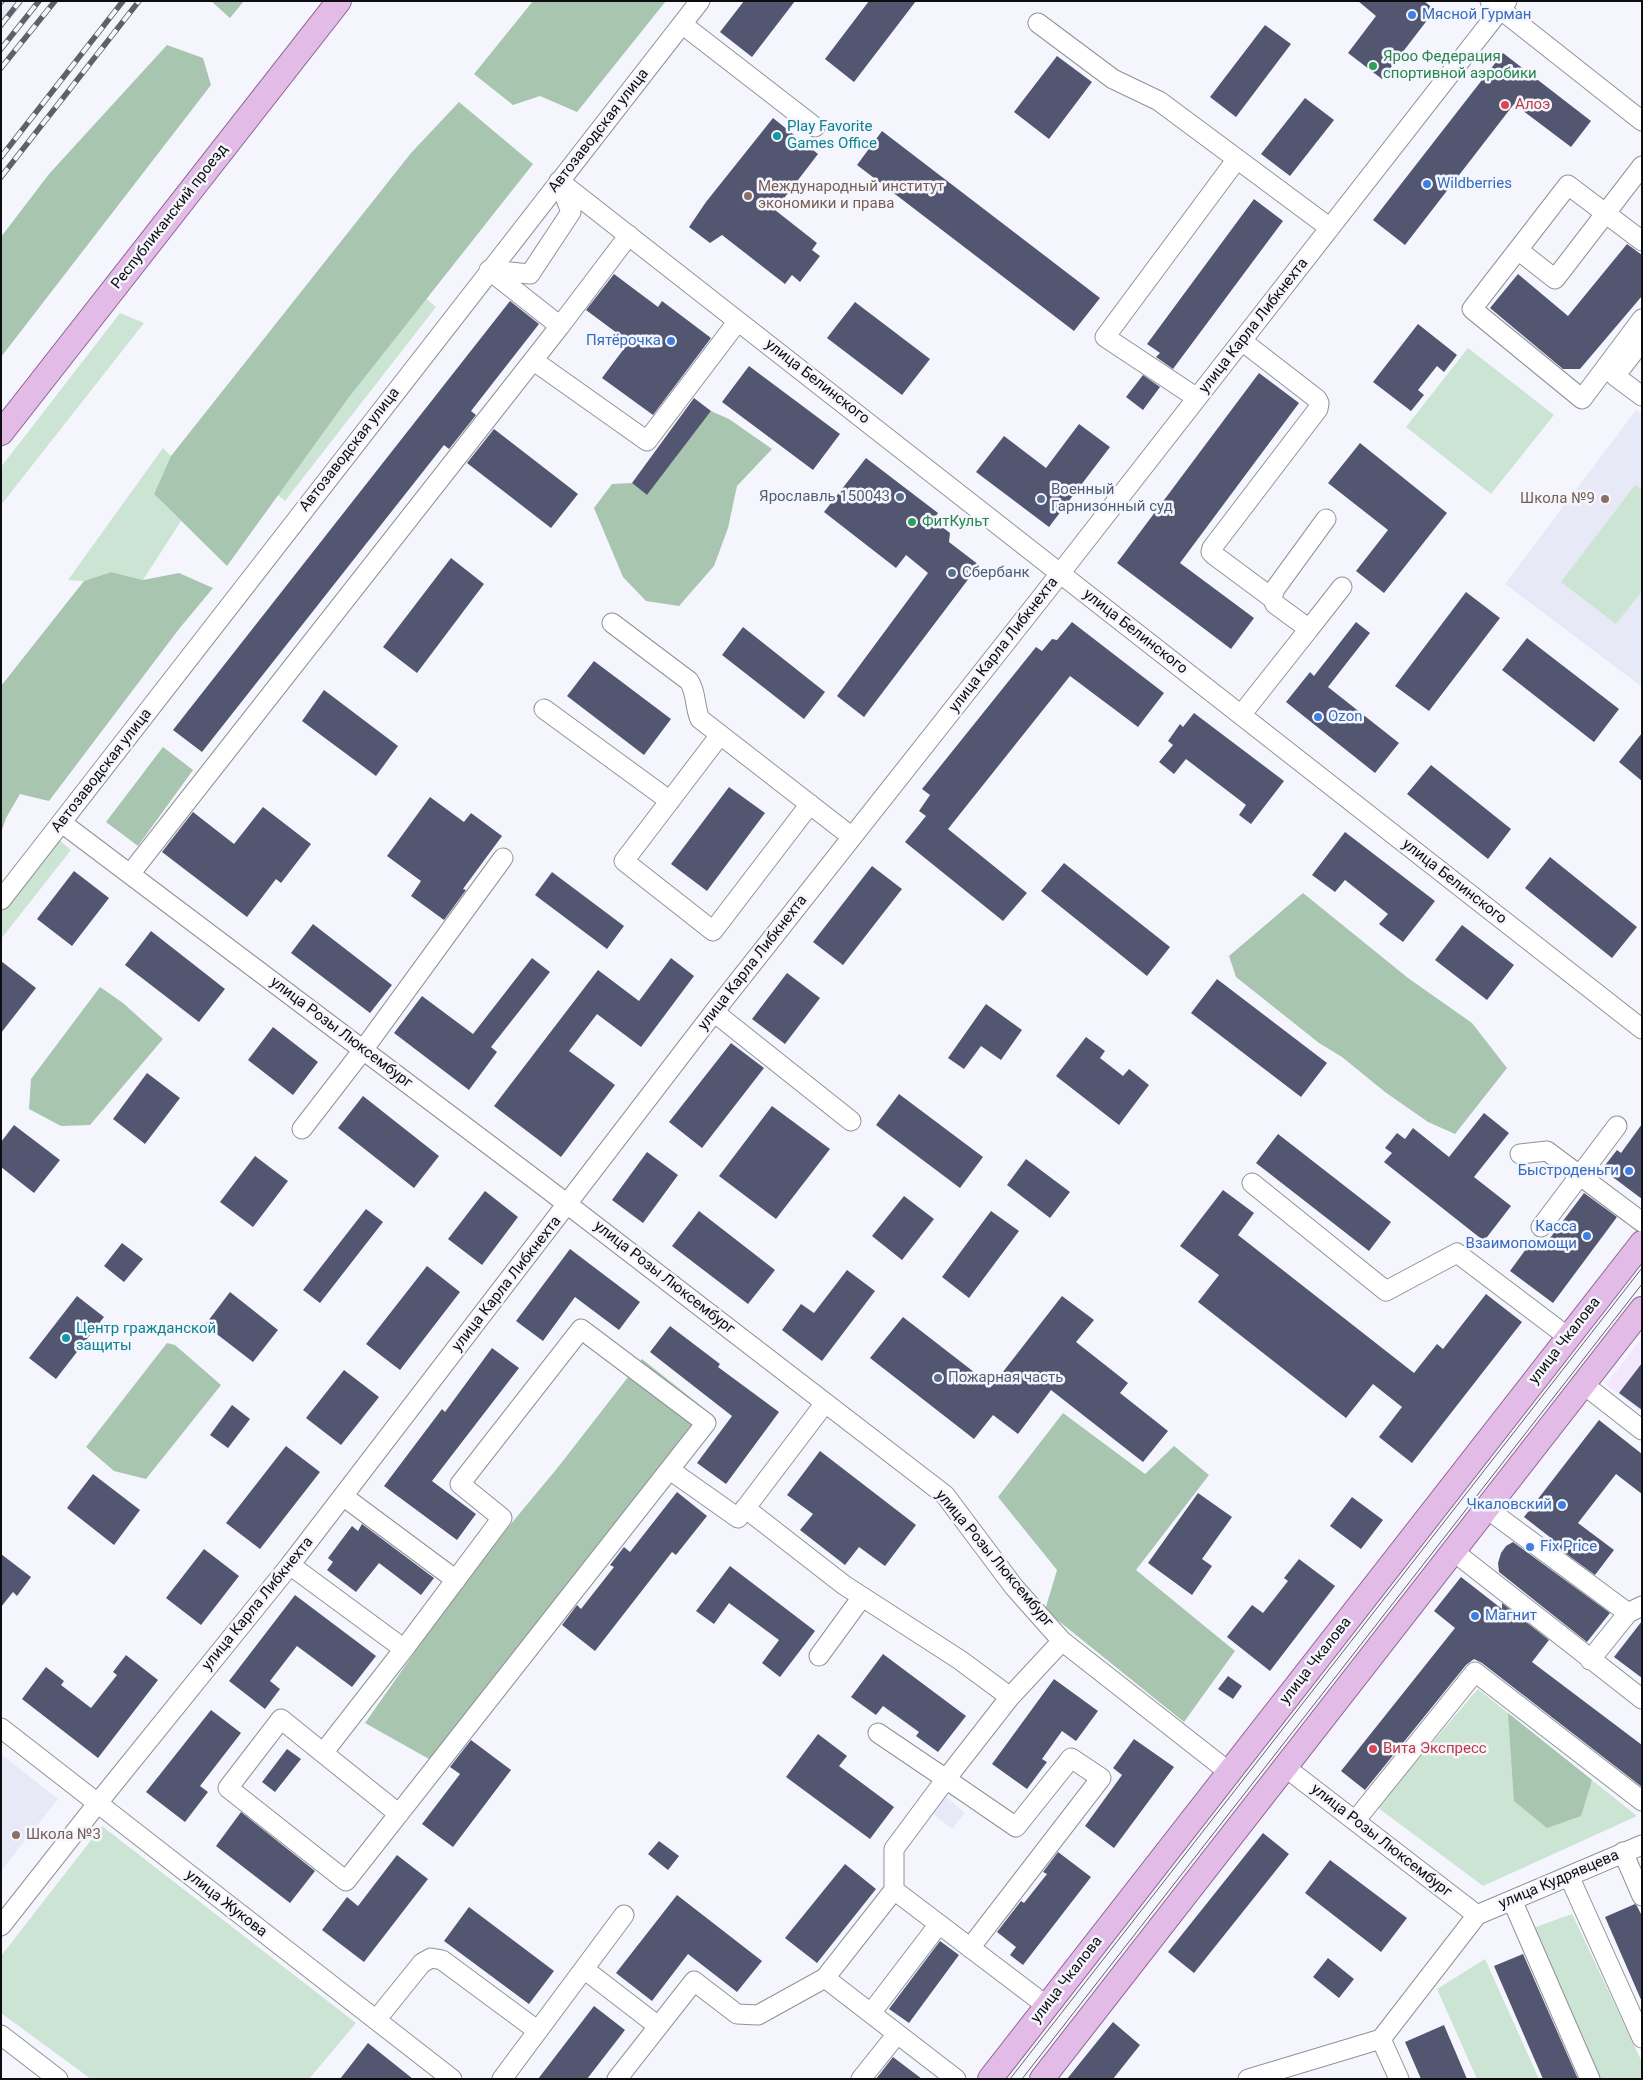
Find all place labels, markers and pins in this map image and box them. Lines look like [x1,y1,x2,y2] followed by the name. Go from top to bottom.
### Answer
[1422,6,1532,24] place label: Мясной Гурман
[1406,9,1418,21] marker: Мясной Гурман
[1383,48,1537,83] place label: Яроо Федерация спортивной аэробики
[1367,60,1379,72] marker: Яроо Федерация спортивной аэробики
[1515,96,1550,114] place label: Алоэ
[1499,99,1511,111] marker: Алоэ
[787,118,877,153] place label: Play Favorite Games Office
[771,130,783,142] marker: Play Favorite Games Office
[1437,175,1512,193] place label: Wildberries
[758,178,944,213] place label: Международный институт экономики и права
[1421,178,1433,190] marker: Wildberries
[742,190,754,202] marker: Международный институт экономики и права
[586,332,661,350] place label: Пятёрочка
[665,335,677,347] marker: Пятёрочка
[1051,481,1173,516] place label: Военный Гарнизонный суд
[759,488,890,506] place label: Ярославль 150043
[1520,490,1595,508] place label: Школа №9
[894,491,906,503] marker: Ярославль 150043
[1035,493,1047,505] marker: Военный Гарнизонный суд
[1599,493,1611,505] marker: Школа №9
[922,513,989,531] place label: ФитКульт
[906,516,918,528] marker: ФитКульт
[962,564,1030,582] place label: Сбербанк
[946,567,958,579] marker: Сбербанк
[1328,708,1362,726] place label: Ozon
[1312,711,1324,723] marker: Ozon
[1518,1162,1619,1180] place label: Быстроденьги
[1623,1165,1635,1177] marker: Быстроденьги
[1466,1218,1577,1253] place label: Касса Взаимопомощи
[1581,1230,1593,1242] marker: Касса Взаимопомощи
[76,1320,216,1355] place label: Центр гражданской защиты
[60,1332,72,1344] marker: Центр гражданской защиты
[948,1369,1063,1387] place label: Пожарная часть
[932,1372,944,1384] marker: Пожарная часть
[1466,1496,1552,1514] place label: Чкаловский
[1556,1499,1568,1511] marker: Чкаловский
[1540,1538,1597,1556] place label: Fix Price
[1524,1541,1536,1553] marker: Fix Price
[1485,1607,1537,1625] place label: Магнит
[1469,1610,1481,1622] marker: Магнит
[1383,1740,1487,1758] place label: Вита Экспресс
[1367,1743,1379,1755] marker: Вита Экспресс
[26,1826,101,1844] place label: Школа №3
[10,1829,22,1841] marker: Школа №3

